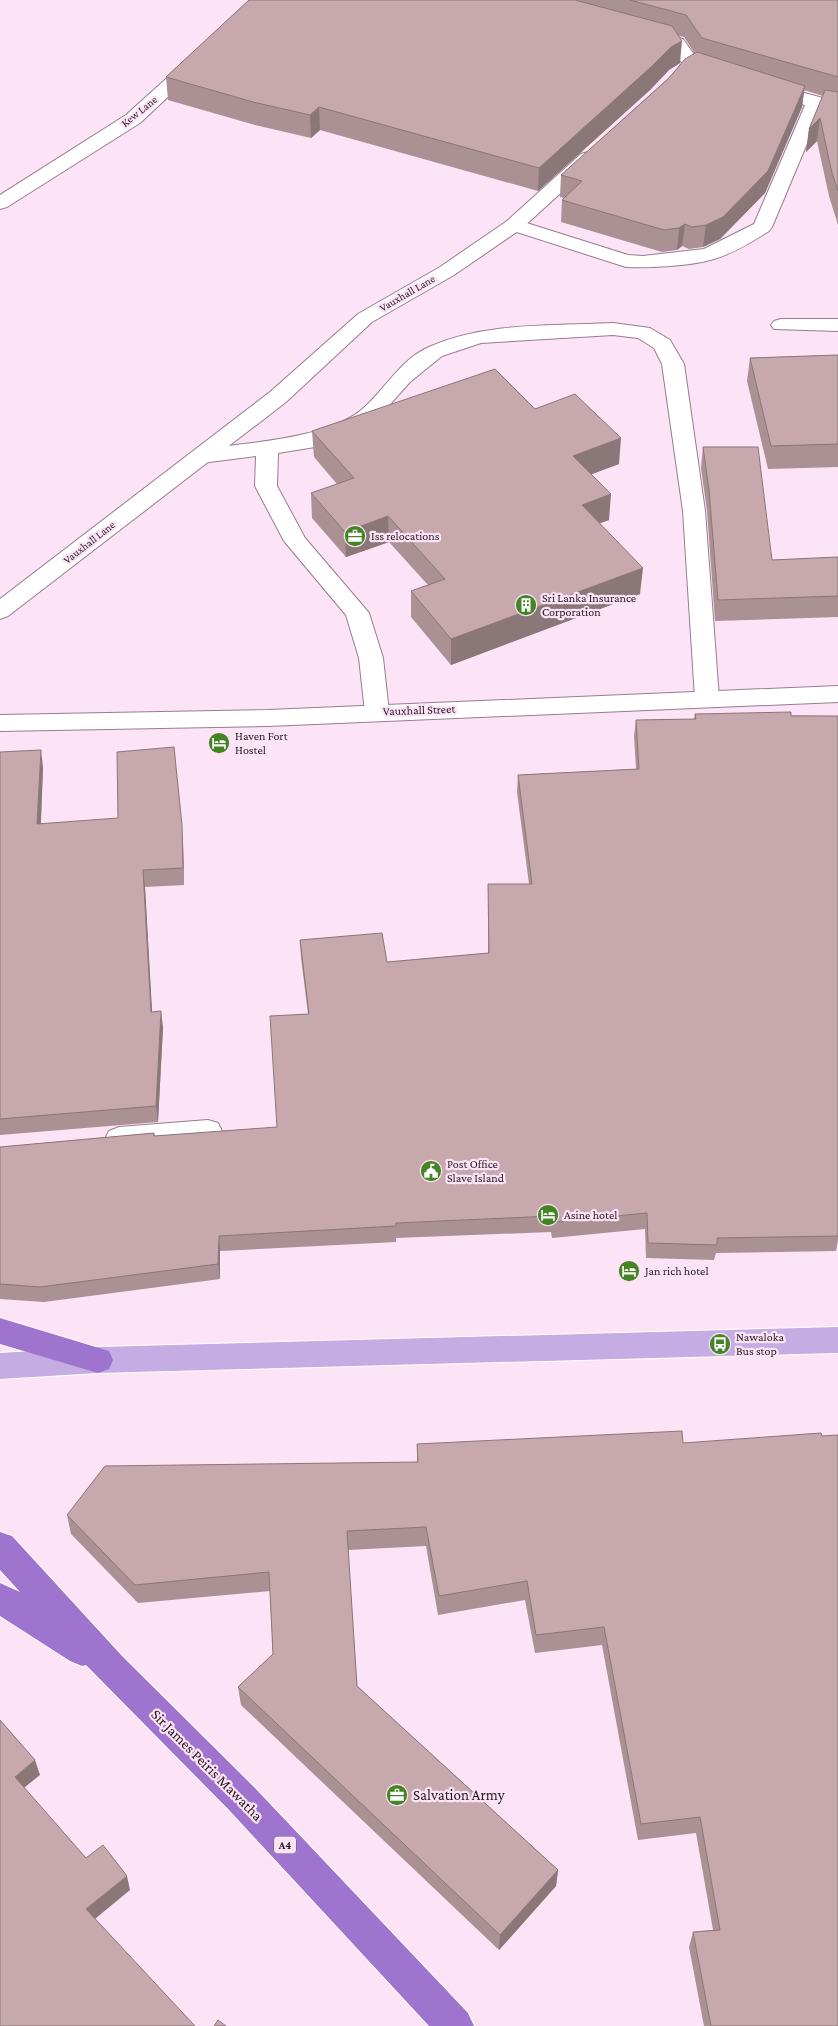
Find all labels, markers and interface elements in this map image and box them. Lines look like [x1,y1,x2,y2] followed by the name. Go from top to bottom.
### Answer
[119,93,159,129] street label: Kew Lane
[377,272,437,314] street label: Vauxhall Lane
[61,518,117,566] street label: Vauxhall Lane
[343,524,367,548] office icon: Iss relocations
[371,529,440,543] place label: Iss relocations
[542,591,636,619] place label: Sri Lanka Insurance Corporation
[514,593,538,617] building icon: Sri Lanka Insurance Corporation
[383,702,457,718] street label: Vauxhall Street
[235,729,289,757] place label: Haven Fort Hostel
[207,731,231,755] hotel icon: Haven Fort Hostel
[447,1157,505,1185] place label: Post Office Slave Island
[419,1159,443,1183] public building icon: Post Office Slave Island
[536,1203,560,1227] hotel icon: Asine hotel
[564,1208,617,1222] place label: Asine hotel
[617,1259,641,1283] hotel icon: Jan rich hotel
[644,1264,709,1278] place label: Jan rich hotel
[736,1330,784,1358] place label: Nawaloka Bus stop
[708,1332,732,1356] bus stop icon: Nawaloka Bus stop
[147,1706,266,1825] street label: Sir James Peiris Mawatha
[385,1783,409,1807] office icon: Salvation Army
[413,1787,505,1804] place label: Salvation Army
[274,1836,296,1854] road number: A4

